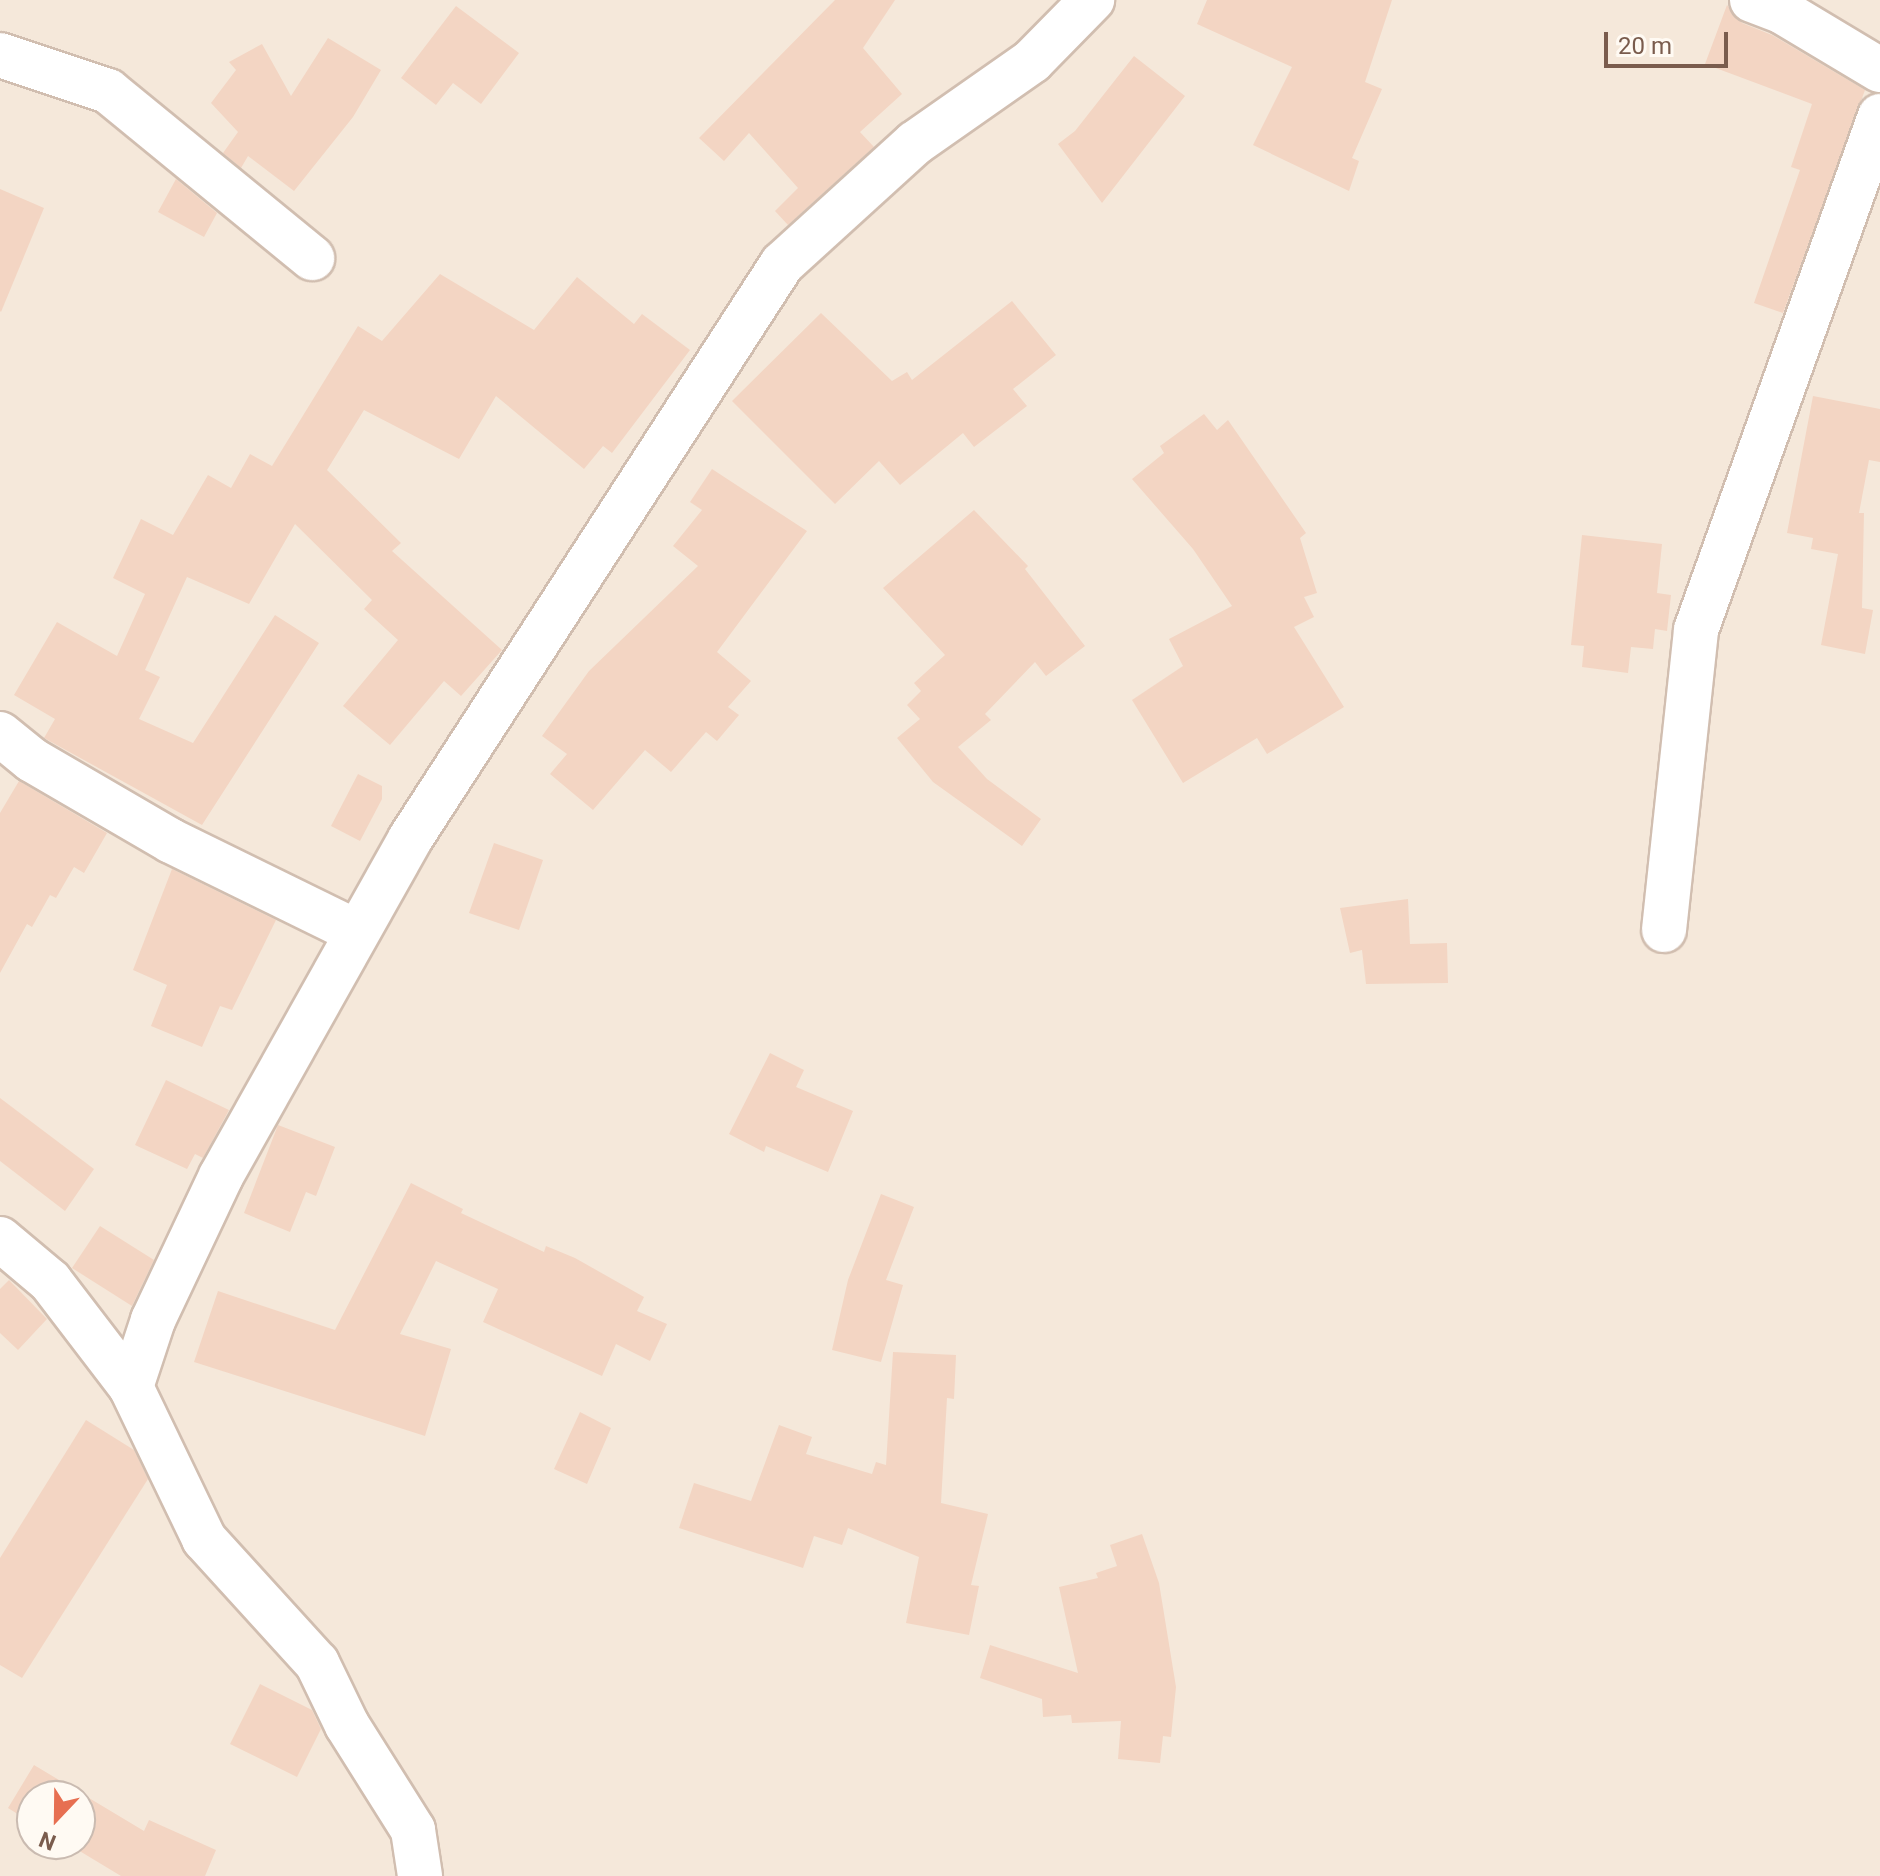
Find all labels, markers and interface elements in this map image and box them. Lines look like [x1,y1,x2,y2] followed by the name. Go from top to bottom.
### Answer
[1608,16,1732,66] scale bar
[1618,32,1672,60] text: 20 m
[16,1780,96,1860] north arrow
[36,1826,59,1855] text: N

